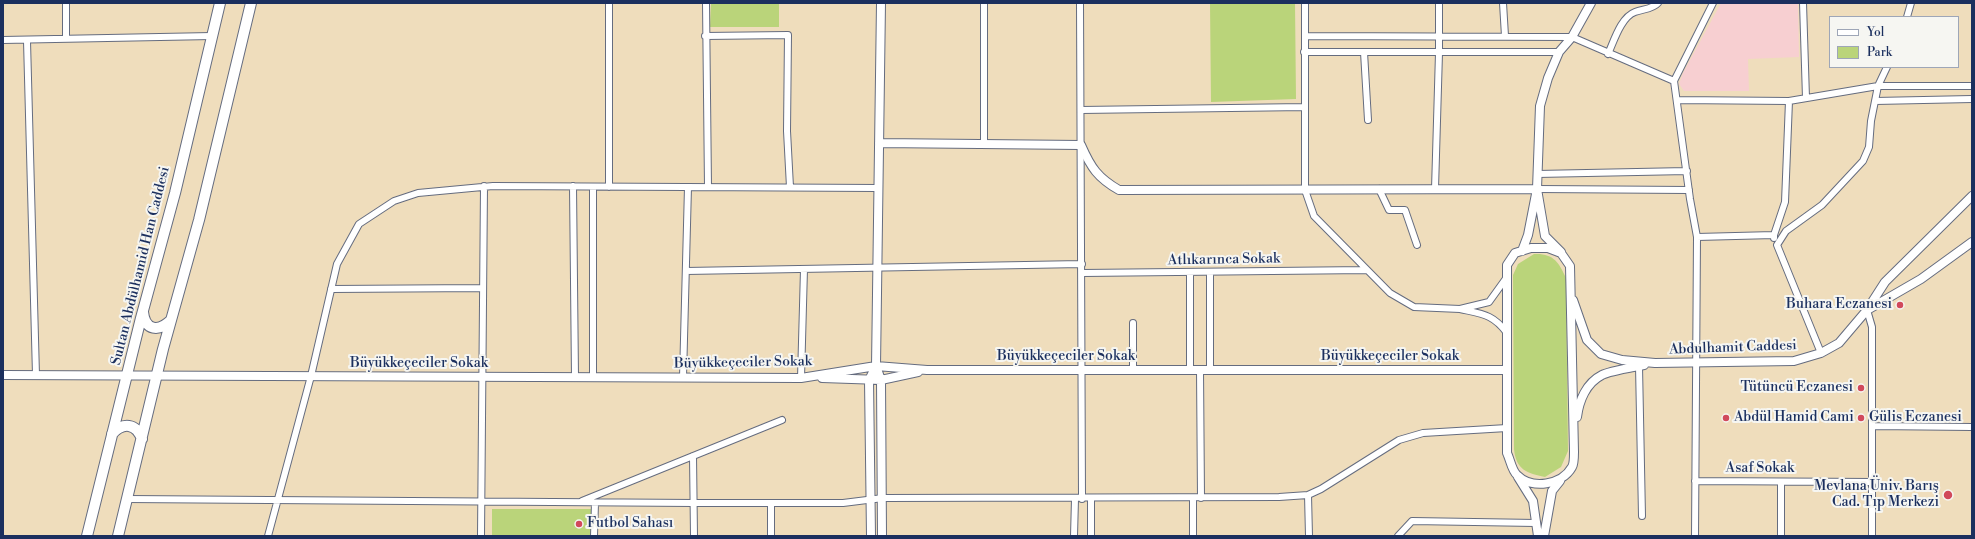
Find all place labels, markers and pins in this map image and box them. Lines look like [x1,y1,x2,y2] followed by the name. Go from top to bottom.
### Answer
[1786,297,1892,313] place label: Buhara Eczanesi
[1895,300,1905,310] marker: Buhara Eczanesi
[1740,380,1853,396] place label: Tütüncü Eczanesi
[1856,383,1866,393] marker: Tütüncü Eczanesi
[1734,410,1854,426] place label: Abdül Hamid Cami
[1869,410,1962,426] place label: Gülis Eczanesi
[1721,413,1731,423] marker: Abdül Hamid Cami
[1856,413,1866,423] marker: Gülis Eczanesi
[1814,479,1939,512] place label: Mevlana Üniv. Barış Cad. Tıp Merkezi
[1942,489,1954,501] marker: Mevlana Üniv. Barış Cad. Tıp Merkezi
[587,516,673,532] place label: Futbol Sahası
[574,519,584,529] marker: Futbol Sahası

